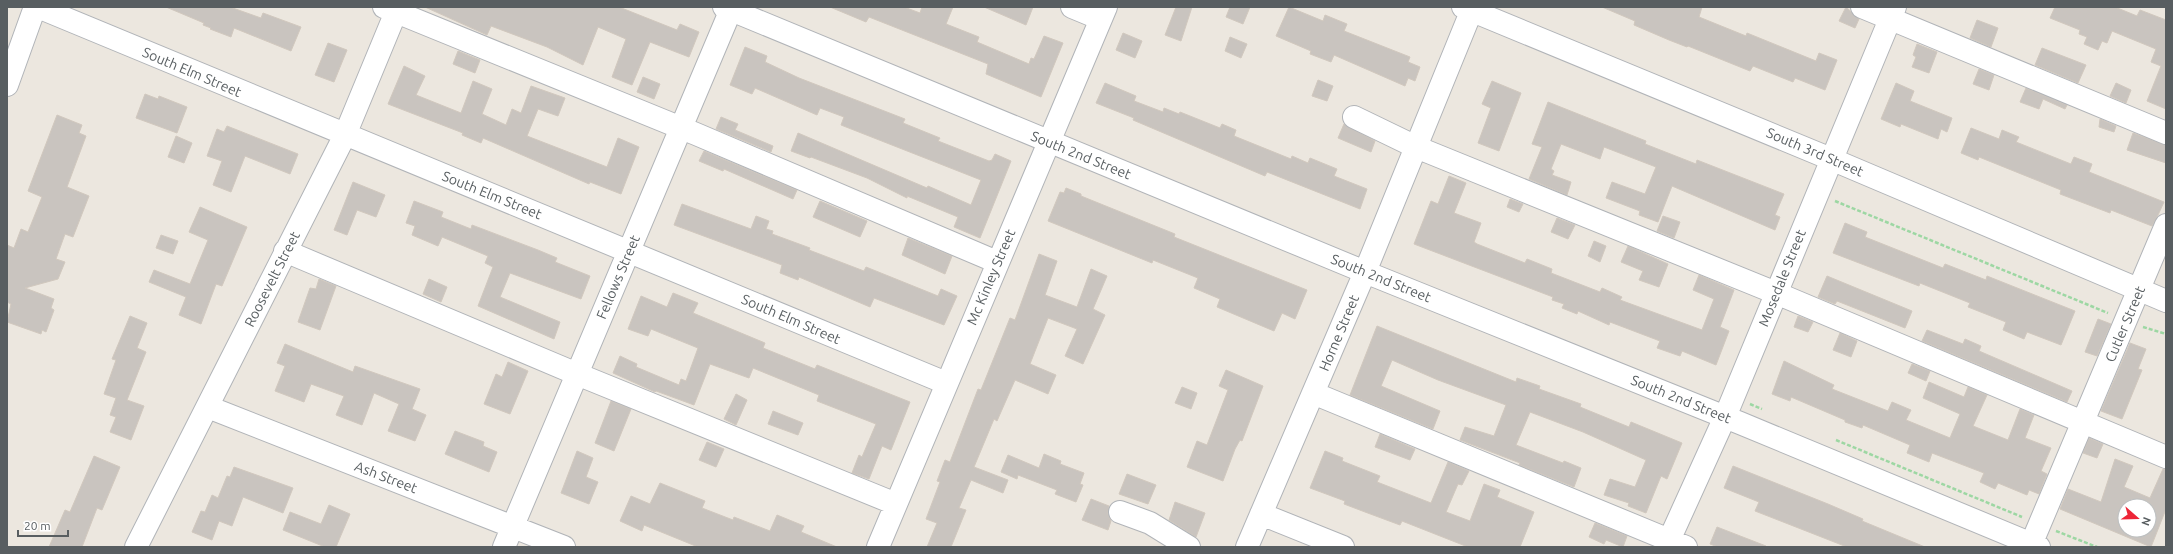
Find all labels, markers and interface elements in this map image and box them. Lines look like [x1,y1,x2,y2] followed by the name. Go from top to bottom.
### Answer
[140,44,244,100] street label: South Elm Street
[1764,124,1866,180] street label: South 3rd Street
[1029,128,1134,183] street label: South 2nd Street
[440,168,545,222] street label: South Elm Street
[964,226,1019,327] street label: Mc Kinley Street
[1755,227,1809,329] street label: Mosedale Street
[241,228,303,329] street label: Roosevelt Street
[593,232,643,321] street label: Fellows Street
[1329,251,1434,306] street label: South 2nd Street
[2102,283,2148,364] street label: Cutler Street
[739,291,843,347] street label: South Elm Street
[1316,292,1362,374] street label: Horne Street
[1629,372,1734,427] street label: South 2nd Street
[352,458,420,496] street label: Ash Street
[2117,498,2157,538] north arrow
[18,512,68,538] scale bar
[2139,516,2153,527] text: N
[24,519,51,532] text: 20 m

